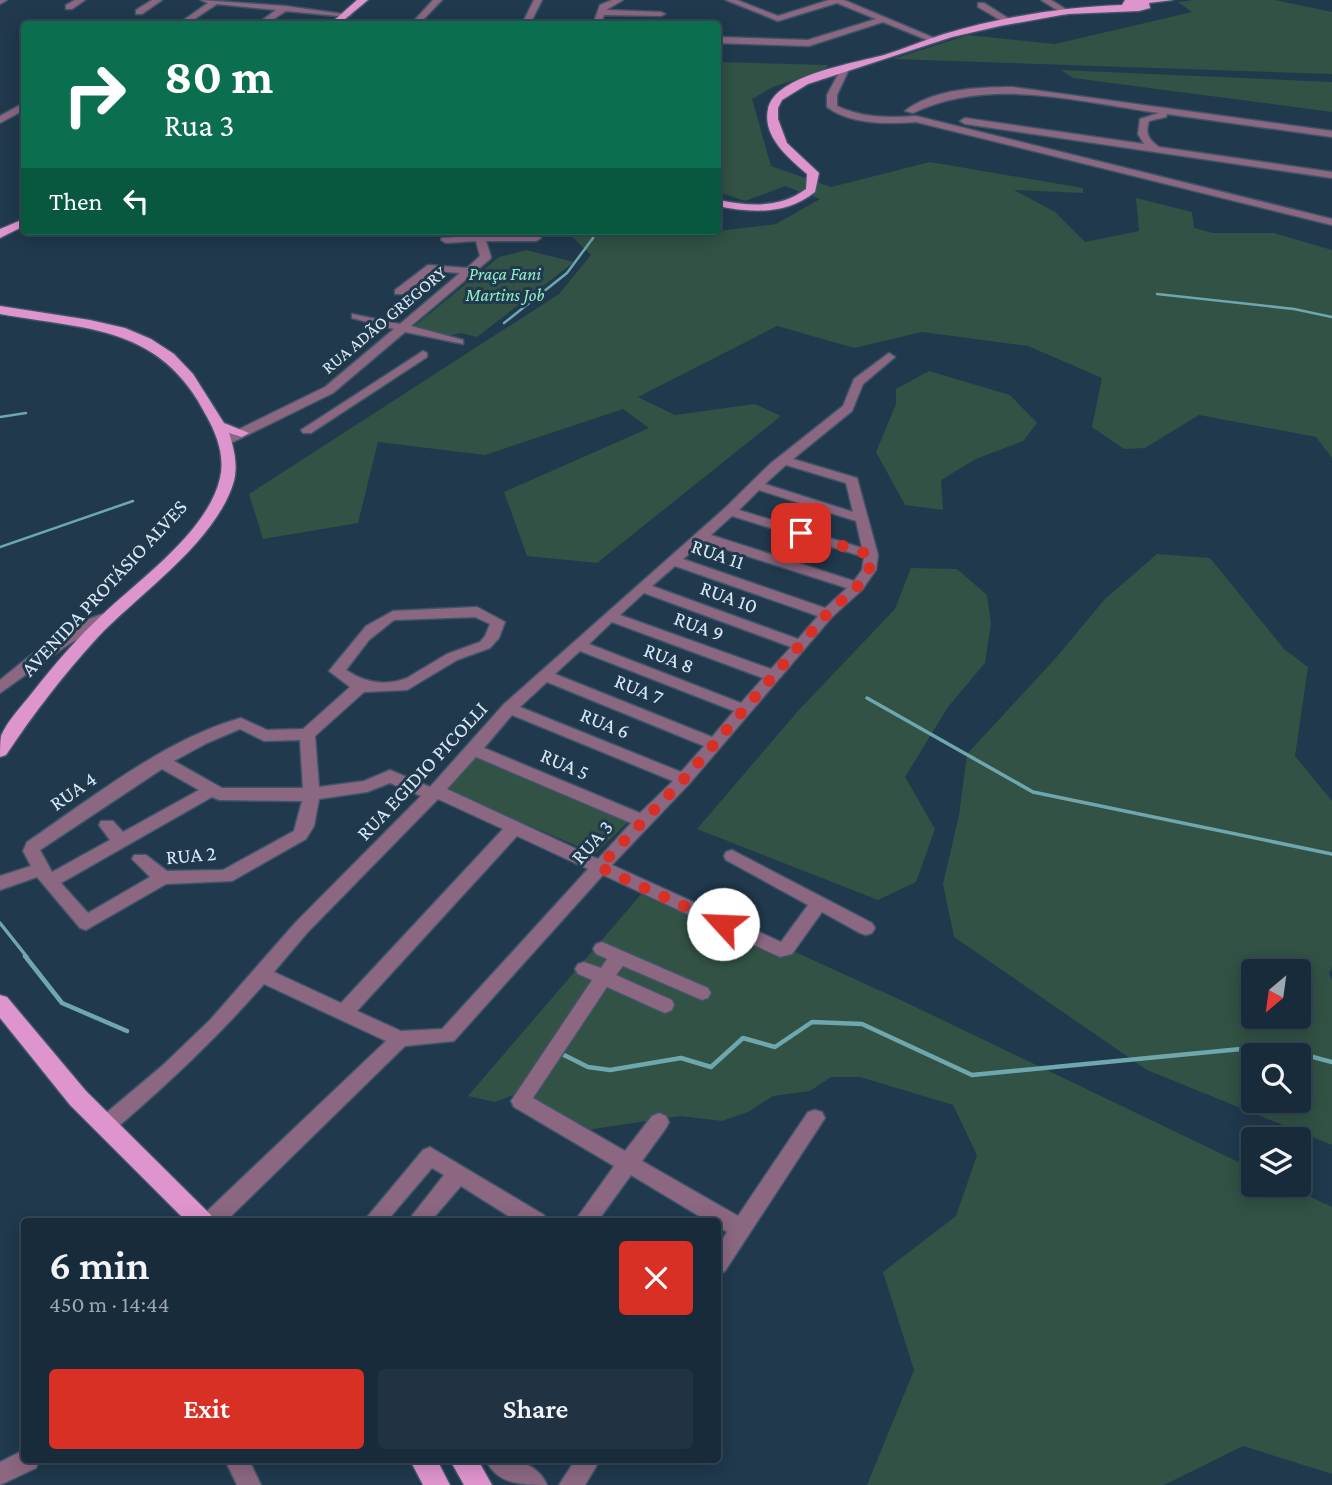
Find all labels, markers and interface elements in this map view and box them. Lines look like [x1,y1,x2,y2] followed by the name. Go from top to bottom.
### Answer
[49,49,140,140] icon: right
[164,49,273,104] text: 80 m
[164,107,234,143] text: Rua 3
[117,182,155,220] icon: left
[49,187,103,216] text: Then
[318,262,451,378] street label: RUA ADÃO GREGORY
[465,264,544,305] park label: Praça Fani Martins Job
[16,495,192,681] street label: AVENIDA PROTÁSIO ALVES
[771,503,831,563] pin
[782,514,820,552] icon: arrive
[688,534,748,574] street label: RUA 11
[697,576,761,618] street label: RUA 10
[671,606,727,646] street label: RUA 9
[641,638,697,678] street label: RUA 8
[611,668,667,710] street label: RUA 7
[352,697,492,845] street label: RUA EGIDIO PICOLLI
[577,702,633,744] street label: RUA 6
[537,743,593,785] street label: RUA 5
[45,766,101,816] street label: RUA 4
[566,815,618,869] street label: RUA 3
[165,841,217,869] street label: RUA 2
[686,887,760,961] position arrow
[1241,959,1311,1029] north arrow
[1241,959,1311,1197] map controls
[1241,1043,1311,1113] button: search
[1241,1127,1311,1197] button: layers
[49,1241,150,1288] text: 6 min
[619,1241,693,1315] button: close
[49,1291,170,1317] text: 450 m · 14:44
[49,1369,364,1449] button: Exit
[378,1369,693,1449] button: Share

